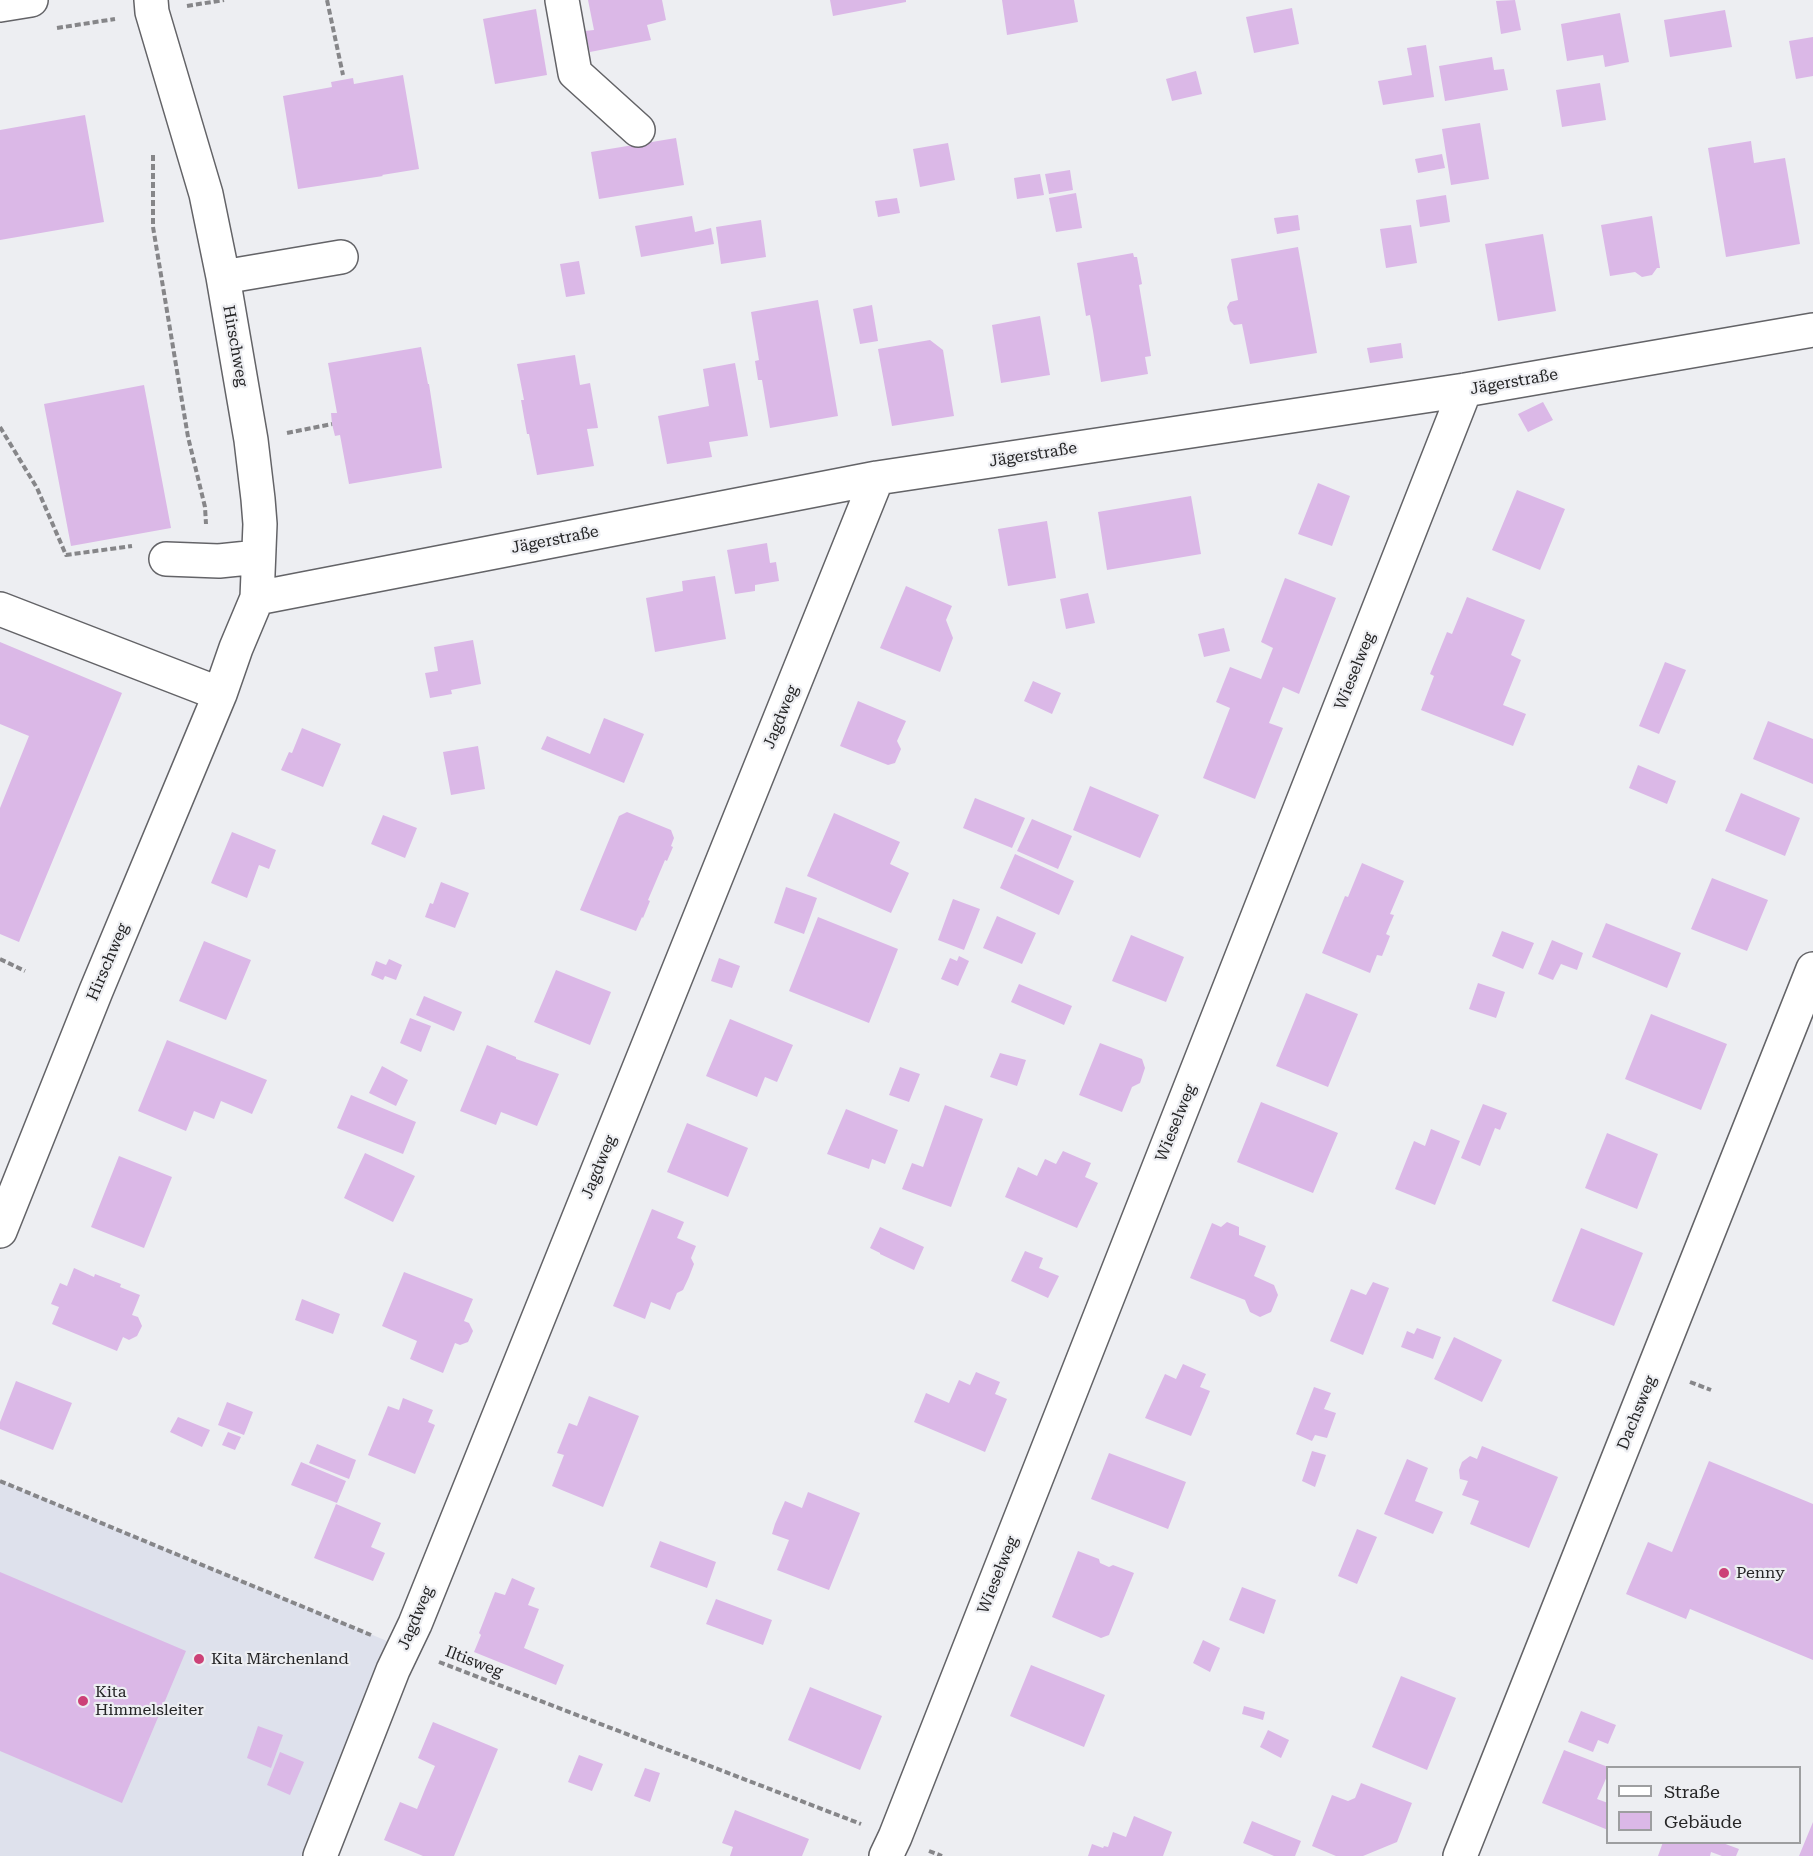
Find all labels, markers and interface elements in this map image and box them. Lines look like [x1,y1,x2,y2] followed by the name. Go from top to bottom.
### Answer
[218,304,252,388] street label: Hirschweg
[1469,365,1559,399] street label: Jägerstraße
[988,439,1078,471] street label: Jägerstraße
[510,522,600,558] street label: Jägerstraße
[1331,629,1379,713] street label: Wieselweg
[760,682,802,752] street label: Jagdweg
[83,920,133,1004] street label: Hirschweg
[1152,1081,1200,1165] street label: Wieselweg
[578,1132,620,1202] street label: Jagdweg
[1613,1373,1661,1453] street label: Dachsweg
[974,1533,1022,1617] street label: Wieselweg
[1736,1563,1785,1583] place label: Penny
[1717,1566,1731,1580] marker: Penny
[394,1583,438,1653] street label: Jagdweg
[442,1642,506,1682] street label: Iltisweg
[211,1649,349,1669] place label: Kita Märchenland
[192,1652,206,1666] marker: Kita Märchenland
[95,1682,204,1720] place label: Kita Himmelsleiter
[76,1694,90,1708] marker: Kita Himmelsleiter
[1606,1766,1801,1844] legend
[1664,1781,1720,1802] text: Straße
[1664,1811,1742,1832] text: Gebäude

